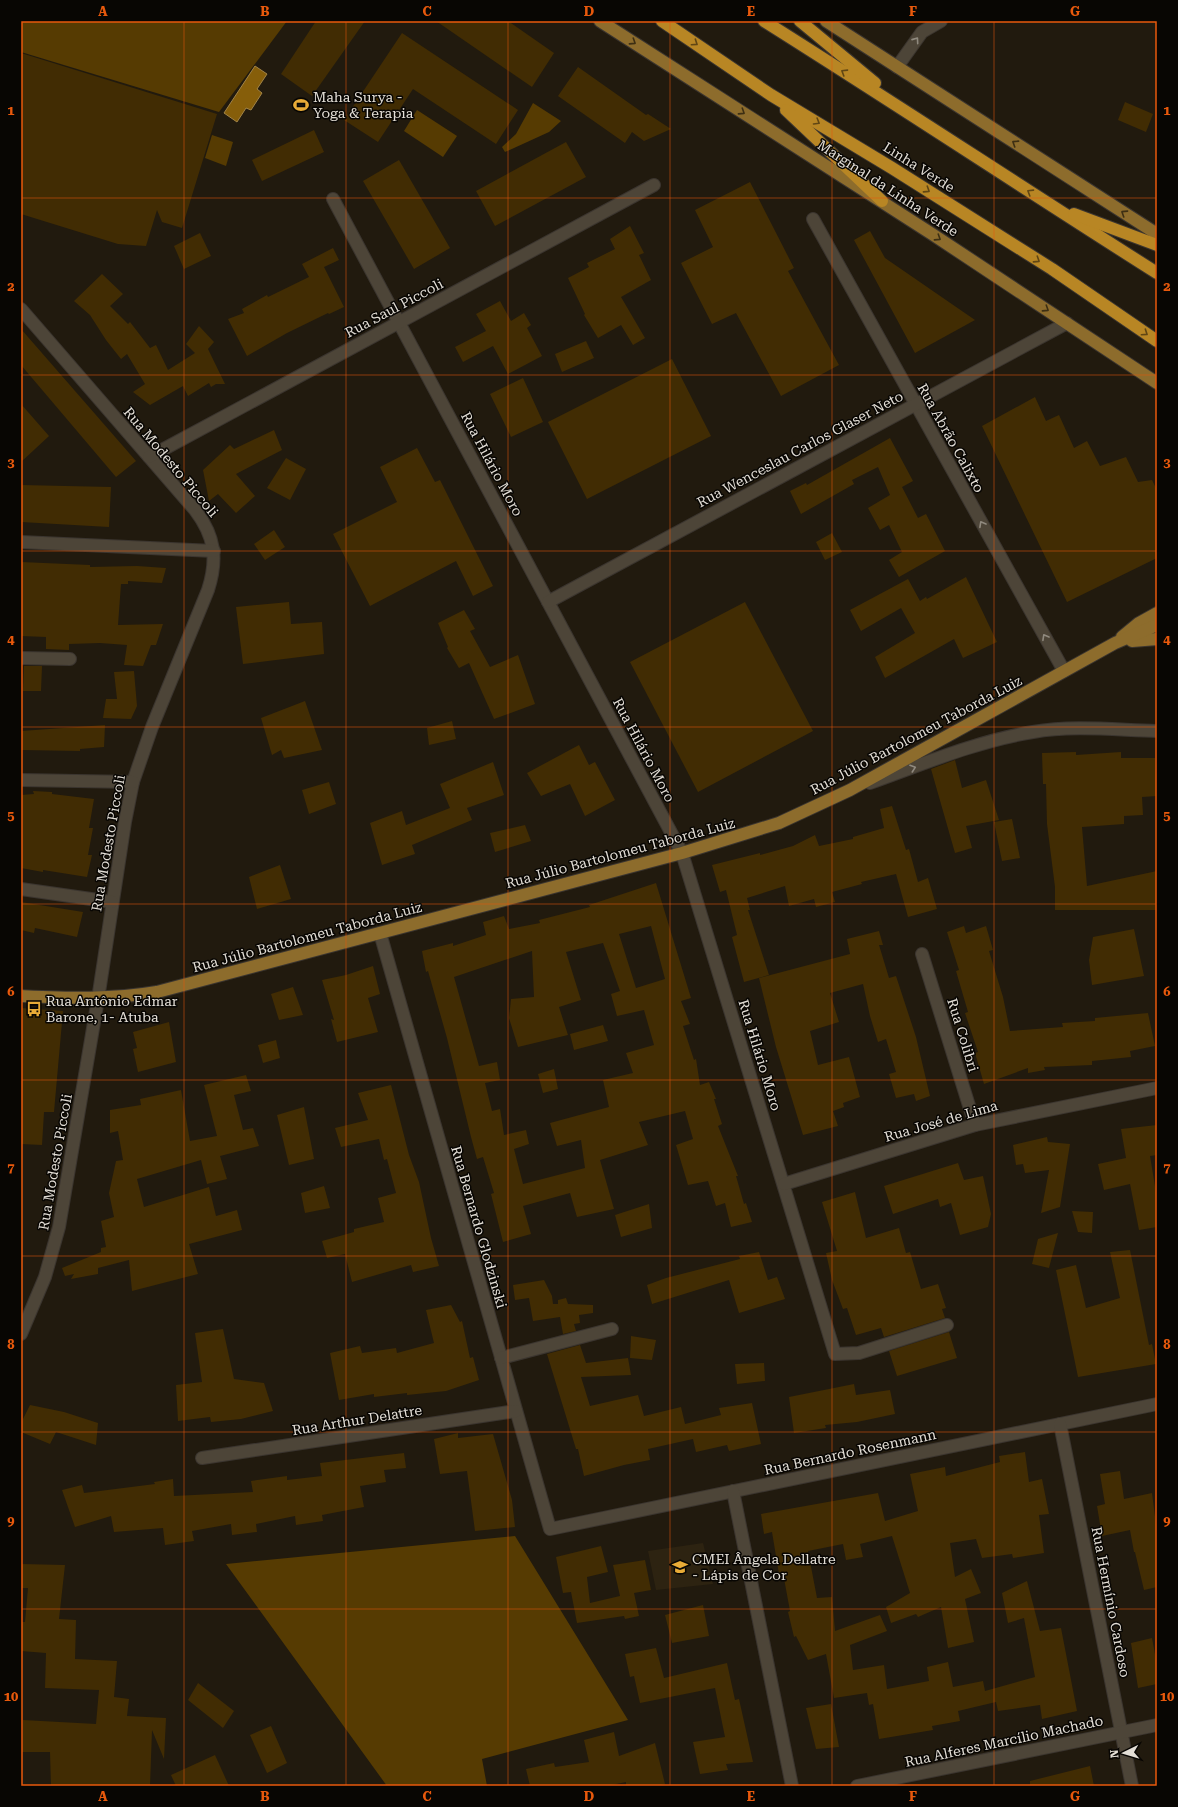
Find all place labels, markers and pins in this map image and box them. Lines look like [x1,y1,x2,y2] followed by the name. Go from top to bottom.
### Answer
[313,89,414,121] place label: Maha Surya - Yoga & Terapia
[292,96,310,114] sports icon: Maha Surya - Yoga & Terapia
[46,993,178,1025] place label: Rua Antônio Edmar Barone, 1- Atuba
[25,1000,43,1018] bus stop icon: Rua Antônio Edmar Barone, 1- Atuba
[692,1551,836,1583] place label: CMEI Ângela Dellatre - Lápis de Cor
[671,1558,689,1576] school or university icon: CMEI Ângela Dellatre - Lápis de Cor

